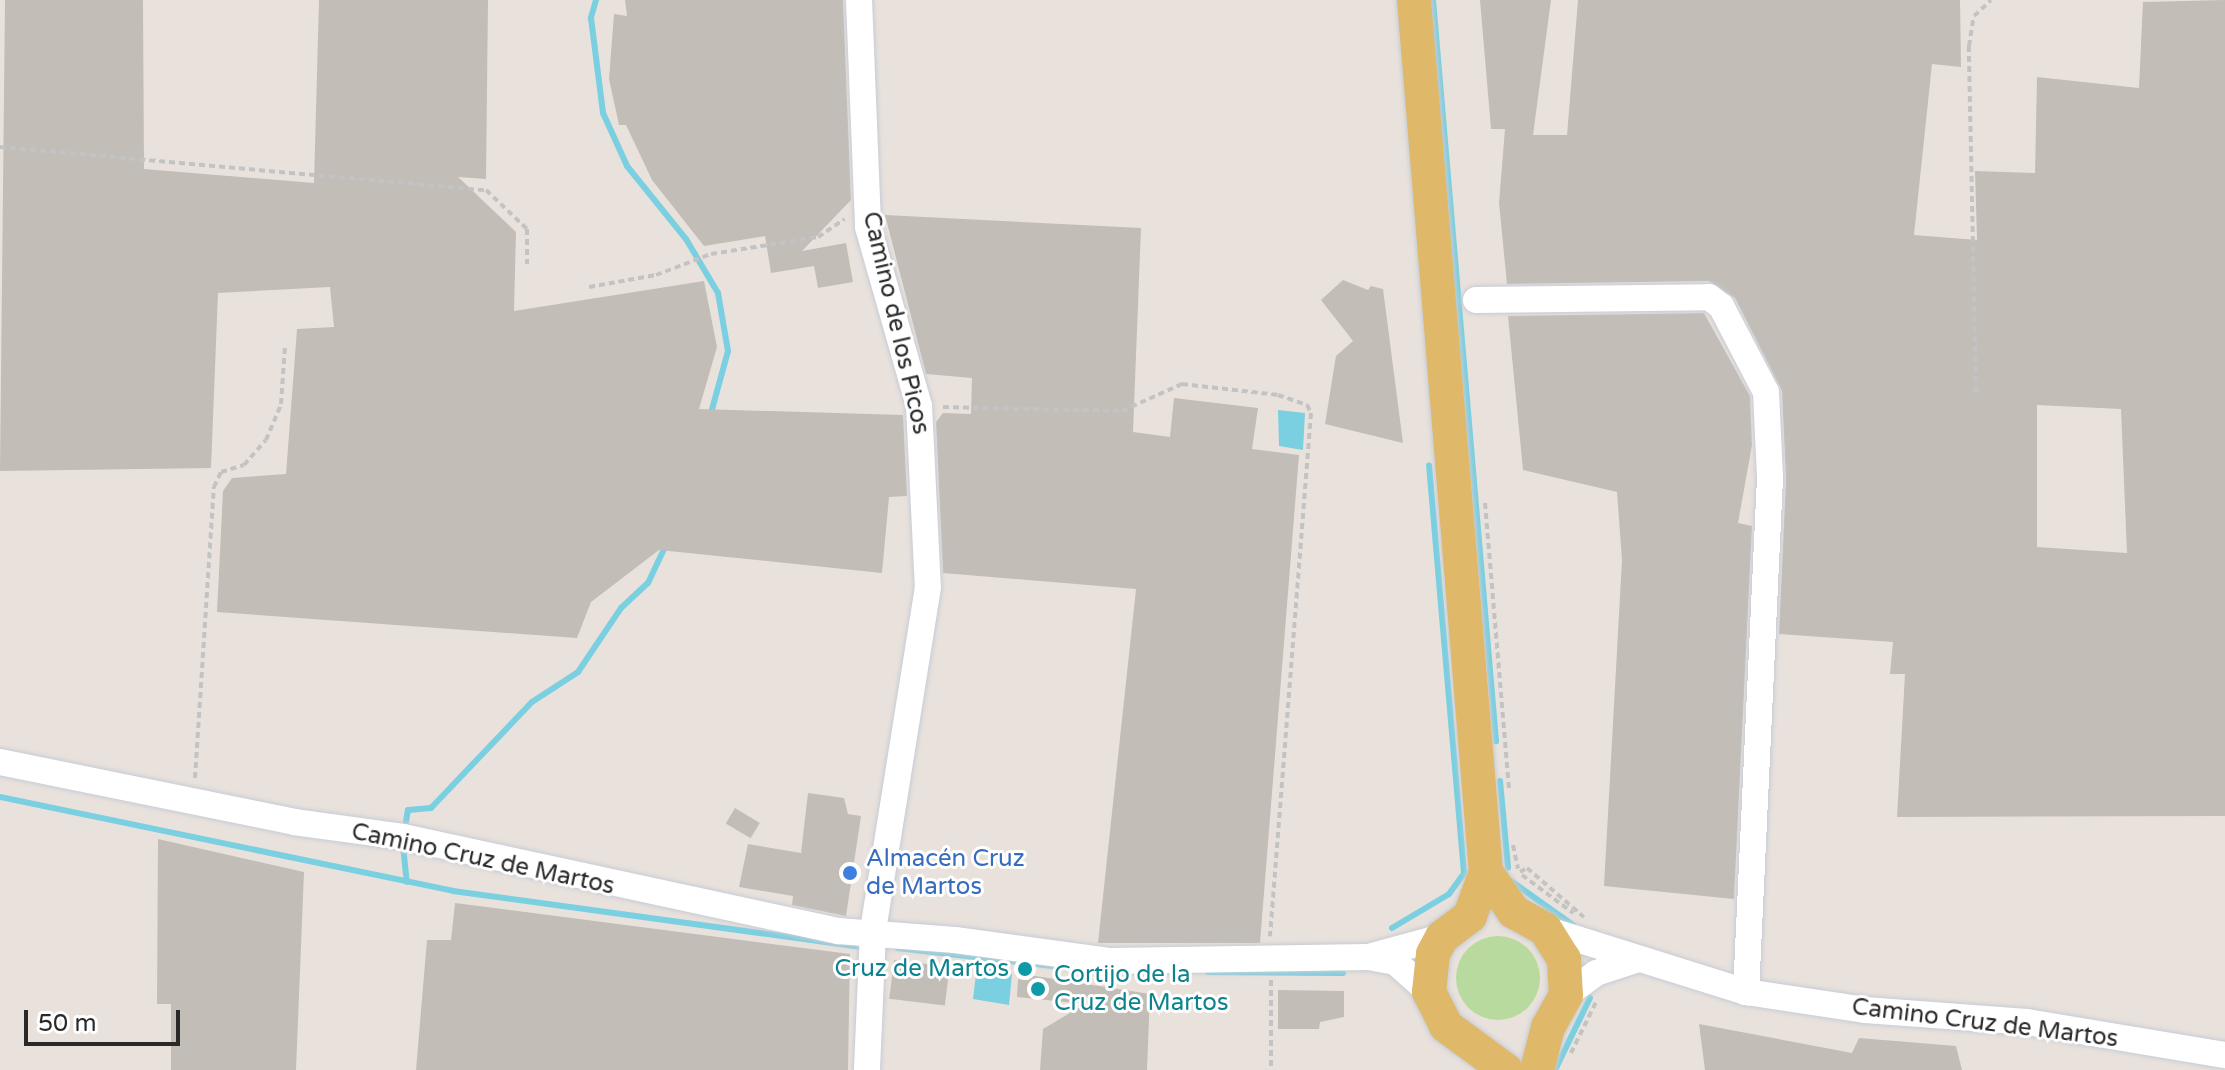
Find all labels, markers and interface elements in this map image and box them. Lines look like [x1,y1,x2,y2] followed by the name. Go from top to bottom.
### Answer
[856,209,936,437] street label: Camino de los Picos
[349,817,617,901] street label: Camino Cruz de Martos
[866,845,1025,901] place label: Almacén Cruz de Martos
[841,864,859,882] marker: Almacén Cruz de Martos
[835,955,1009,983] place label: Cruz de Martos
[1016,960,1034,978] marker: Cruz de Martos
[1054,961,1228,1017] place label: Cortijo de la Cruz de Martos
[1029,980,1047,998] marker: Cortijo de la Cruz de Martos
[1850,992,2120,1054] street label: Camino Cruz de Martos
[28,994,184,1044] scale bar
[38,1009,96,1038] text: 50 m

